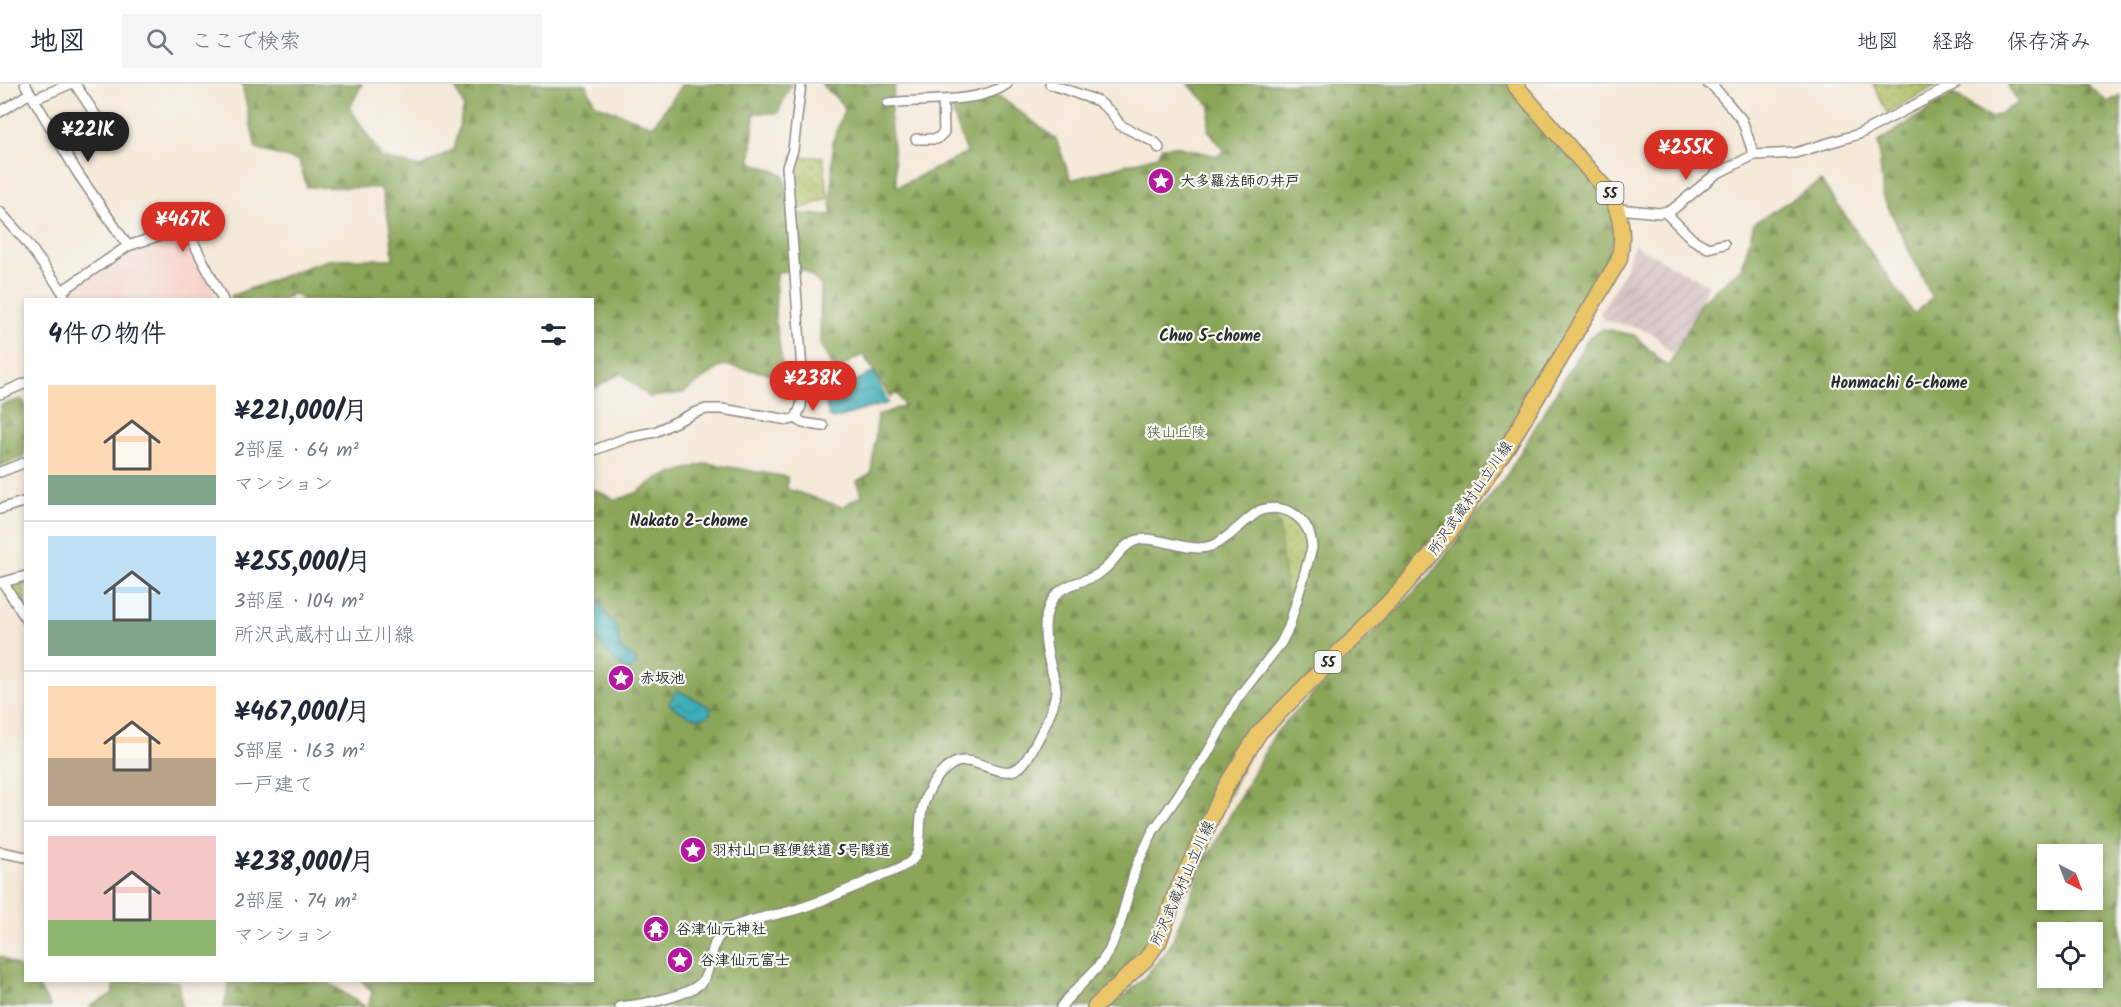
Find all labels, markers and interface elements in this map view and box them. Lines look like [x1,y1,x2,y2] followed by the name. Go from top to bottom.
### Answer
[122,14,542,68] search box
[30,20,86,65] text: 地図
[143,25,176,58] icon: search
[191,25,301,60] text: ここで検索
[1857,26,1899,59] text: 地図
[1932,26,1974,59] text: 経路
[2007,26,2091,59] text: 保存済み
[46,112,130,163] pin: ¥221K
[61,115,115,147] text: ¥221K
[1644,130,1728,181] pin: ¥255K
[1658,133,1714,165] text: ¥255K
[1146,166,1176,196] place icon: 大多羅法師の井戸
[1180,170,1300,194] place label: 大多羅法師の井戸
[1596,182,1624,204] road number: 55
[141,202,225,253] pin: ¥467K
[155,205,211,237] text: ¥467K
[48,314,166,356] text: 4件の物件
[537,318,570,351] icon: filters
[1159,324,1261,349] district label: Chuo 5-chome
[771,361,855,412] pin: ¥238K
[784,364,842,396] text: ¥238K
[1830,371,1968,396] district label: Honmachi 6-chome
[234,391,368,433] text: ¥221,000/月
[96,409,168,481] icon: home
[1146,421,1206,445] park label: 狭山丘陵
[234,435,359,467] text: 2部屋 · 64 m²
[1422,436,1519,561] street label: 所沢武蔵村山立川線
[234,469,333,501] text: マンション
[630,509,748,534] district label: Nakato 2-chome
[234,542,372,584] text: ¥255,000/月
[96,560,168,632] icon: home
[234,586,364,618] text: 3部屋 · 104 m²
[234,620,414,652] text: 所沢武蔵村山立川線
[1314,651,1342,673] road number: 55
[606,663,636,693] place icon: 赤坂池
[640,667,685,691] place label: 赤坂池
[234,692,371,734] text: ¥467,000/月
[96,710,168,782] icon: home
[234,736,364,768] text: 5部屋 · 163 m²
[234,770,314,802] text: 一戸建て
[1144,817,1221,950] street label: 所沢武蔵村山立川線
[678,835,708,865] place icon: 羽村山口軽便鉄道 5号隧道
[712,839,890,863] place label: 羽村山口軽便鉄道 5号隧道
[234,842,375,884] text: ¥238,000/月
[2037,844,2103,910] north arrow
[2037,844,2103,988] map controls
[96,860,168,932] icon: home
[234,886,357,918] text: 2部屋 · 74 m²
[641,914,671,944] temple icon: 谷津仙元神社
[676,918,766,942] place label: 谷津仙元神社
[234,920,333,952] text: マンション
[2037,922,2103,988] button: locate
[665,945,695,975] place icon: 谷津仙元富士
[700,949,790,973] place label: 谷津仙元富士

